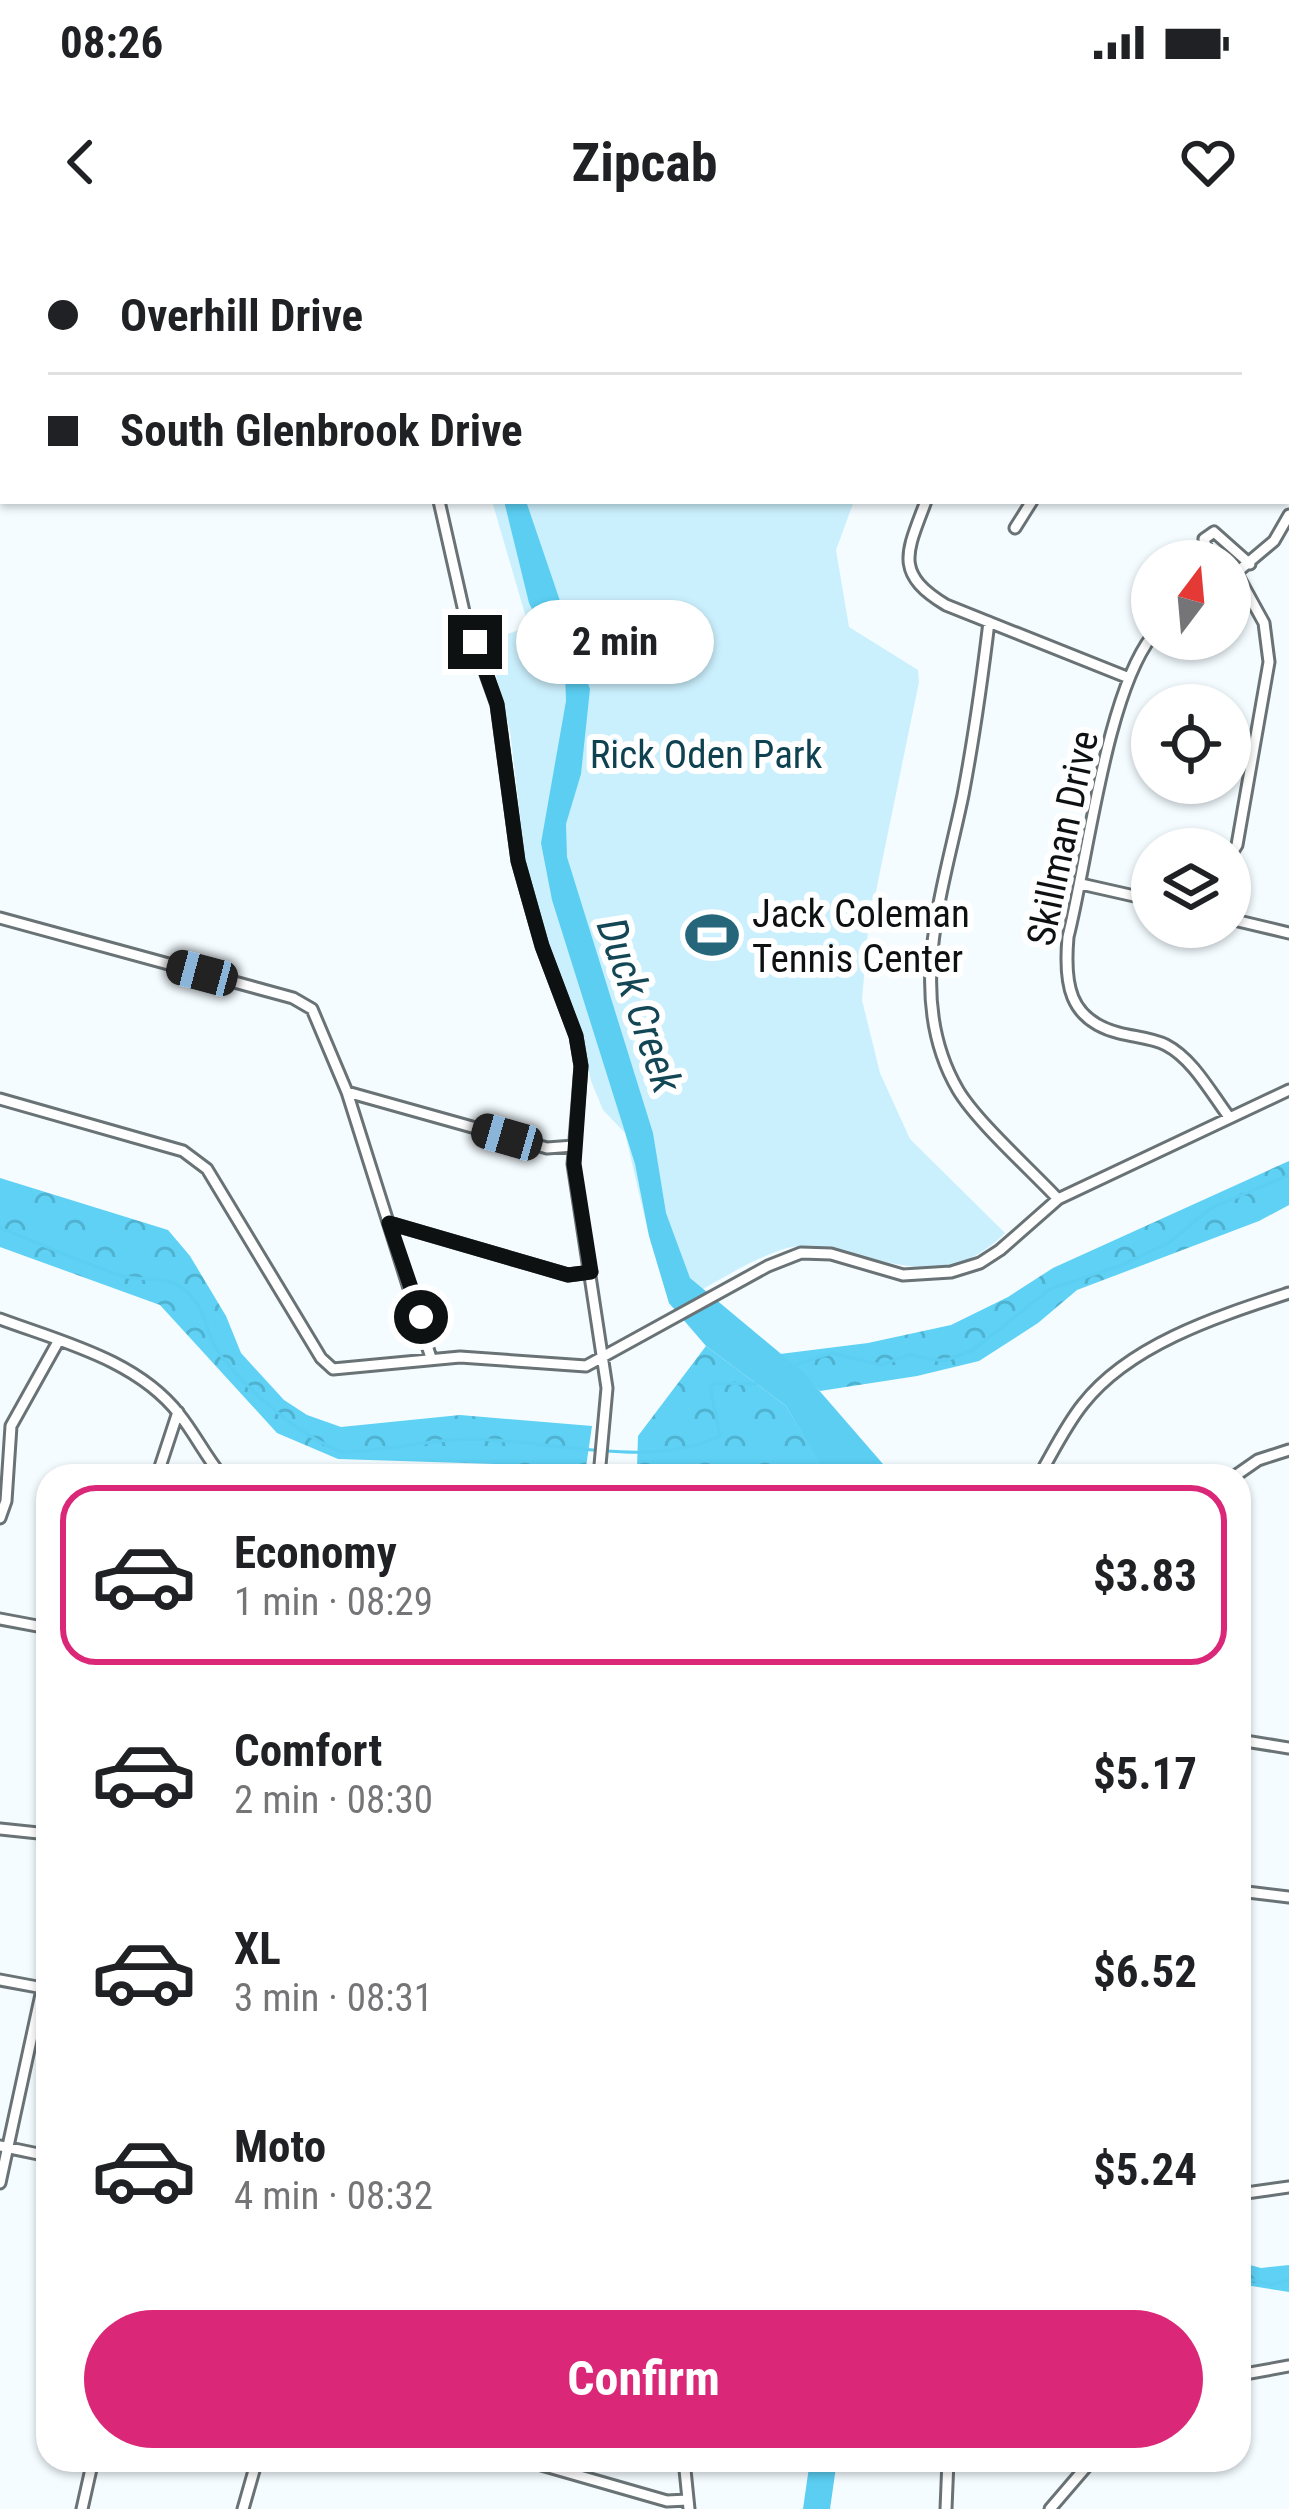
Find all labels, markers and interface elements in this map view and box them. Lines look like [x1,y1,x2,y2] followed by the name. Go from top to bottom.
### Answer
[60,16,163,69] text: 08:26
[48,129,114,195] icon: back
[1175,129,1241,195] icon: heart
[572,131,718,194] text: Zipcab
[120,289,363,342] text: Overhill Drive
[120,404,523,457] text: South Glenbrook Drive
[1131,540,1251,660] north arrow
[1131,540,1251,948] map controls
[517,600,715,684] callout: 2 min
[448,615,502,669] route end
[572,619,658,665] text: 2 min
[1131,684,1251,804] button: locate
[1018,727,1108,950] street label: Skillman Drive
[590,732,823,778] park label: Rick Oden Park
[1131,828,1251,948] button: layers
[752,891,970,982] place label: Jack Coleman Tennis Center
[683,906,741,964] sports icon: Jack Coleman Tennis Center
[587,911,692,1099] water label: Duck Creek
[163,946,241,1000] car
[467,1110,547,1164] car
[394,1290,448,1344] route start
[90,1521,198,1629] icon: car
[234,1526,397,1579] text: Economy
[1093,1549,1197,1602] text: $3.83
[234,1579,433,1625] text: 1 min · 08:29
[90,1719,198,1827] icon: car
[234,1724,382,1777] text: Comfort
[1093,1747,1197,1800] text: $5.17
[234,1777,433,1823] text: 2 min · 08:30
[90,1917,198,2025] icon: car
[234,1922,281,1975] text: XL
[1093,1945,1197,1998] text: $6.52
[234,1975,433,2021] text: 3 min · 08:31
[90,2115,198,2223] icon: car
[234,2120,326,2173] text: Moto
[1093,2143,1197,2196] text: $5.24
[234,2173,433,2219] text: 4 min · 08:32
[84,2310,1203,2448] button: Confirm

